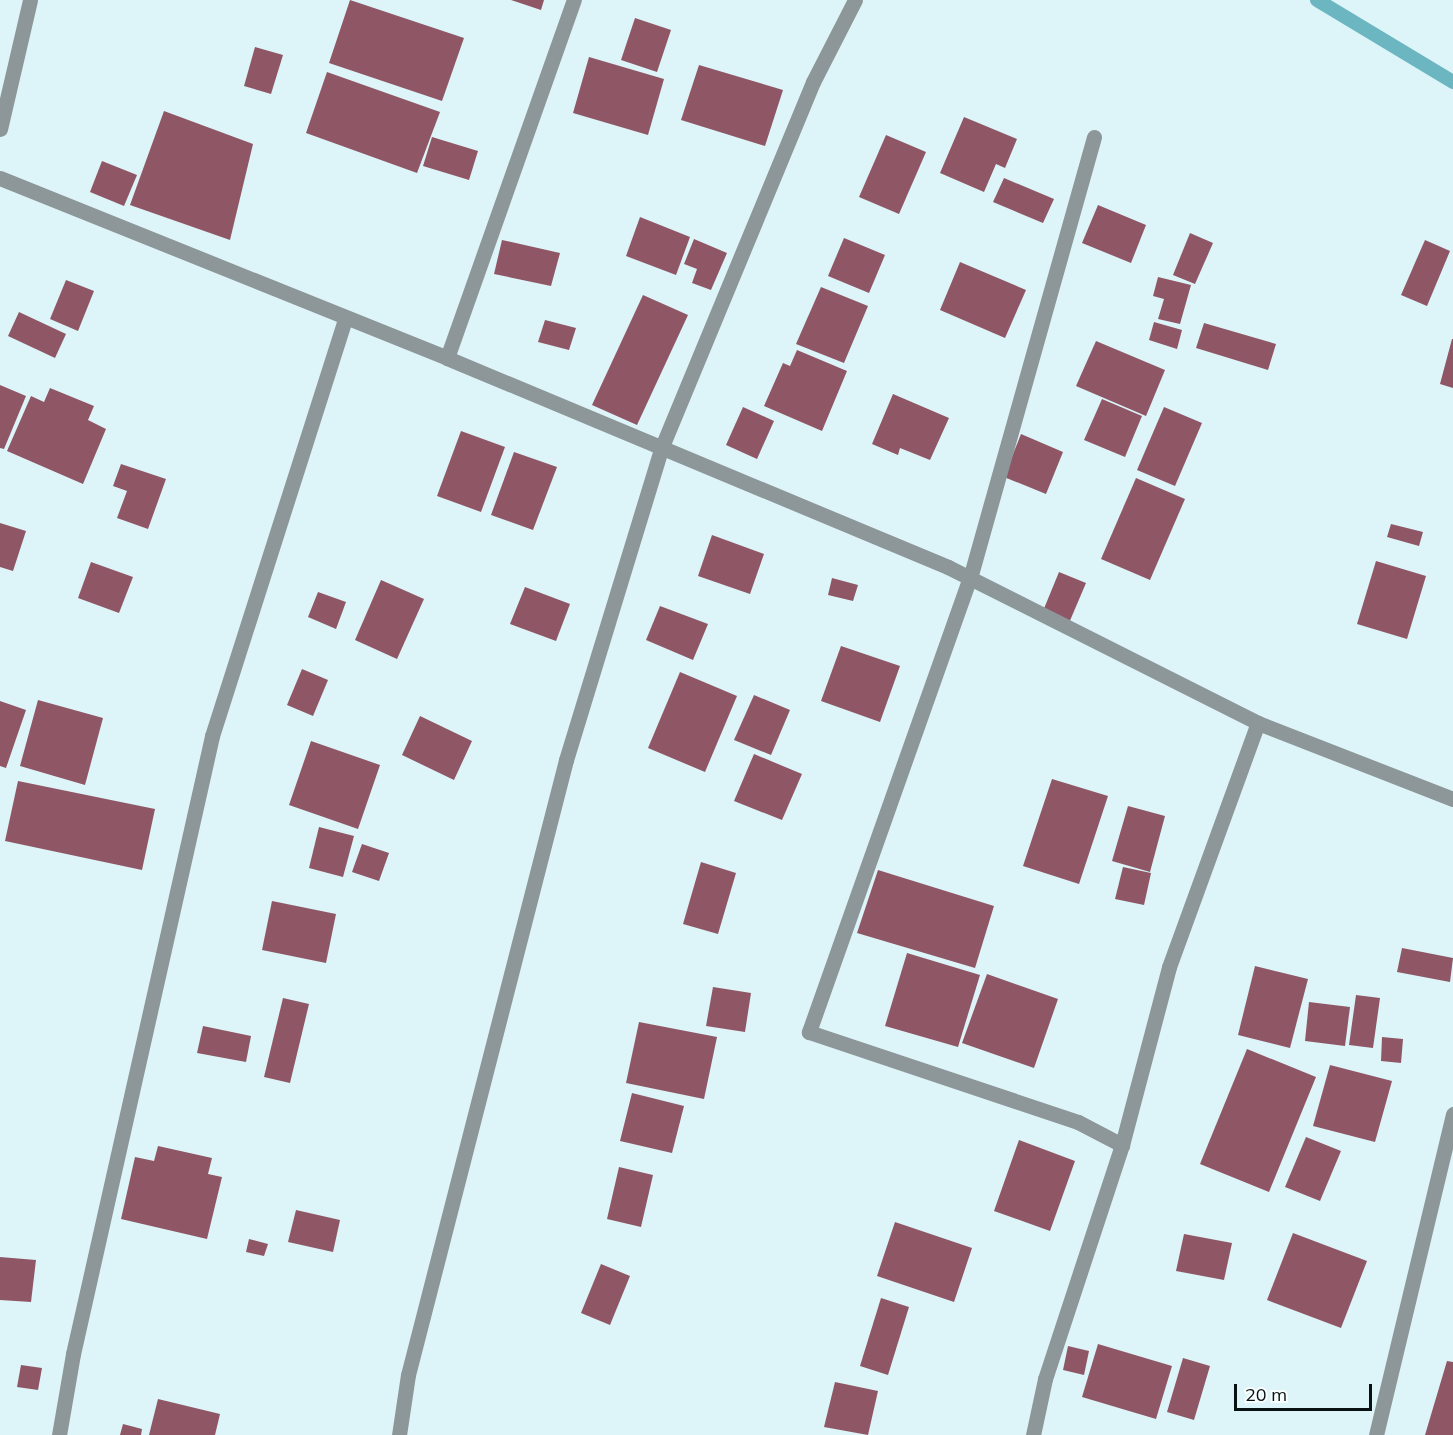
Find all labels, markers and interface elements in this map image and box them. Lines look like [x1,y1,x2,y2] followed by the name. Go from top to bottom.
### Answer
[1237,1372,1375,1410] scale bar
[1245,1383,1287,1406] text: 20 m

